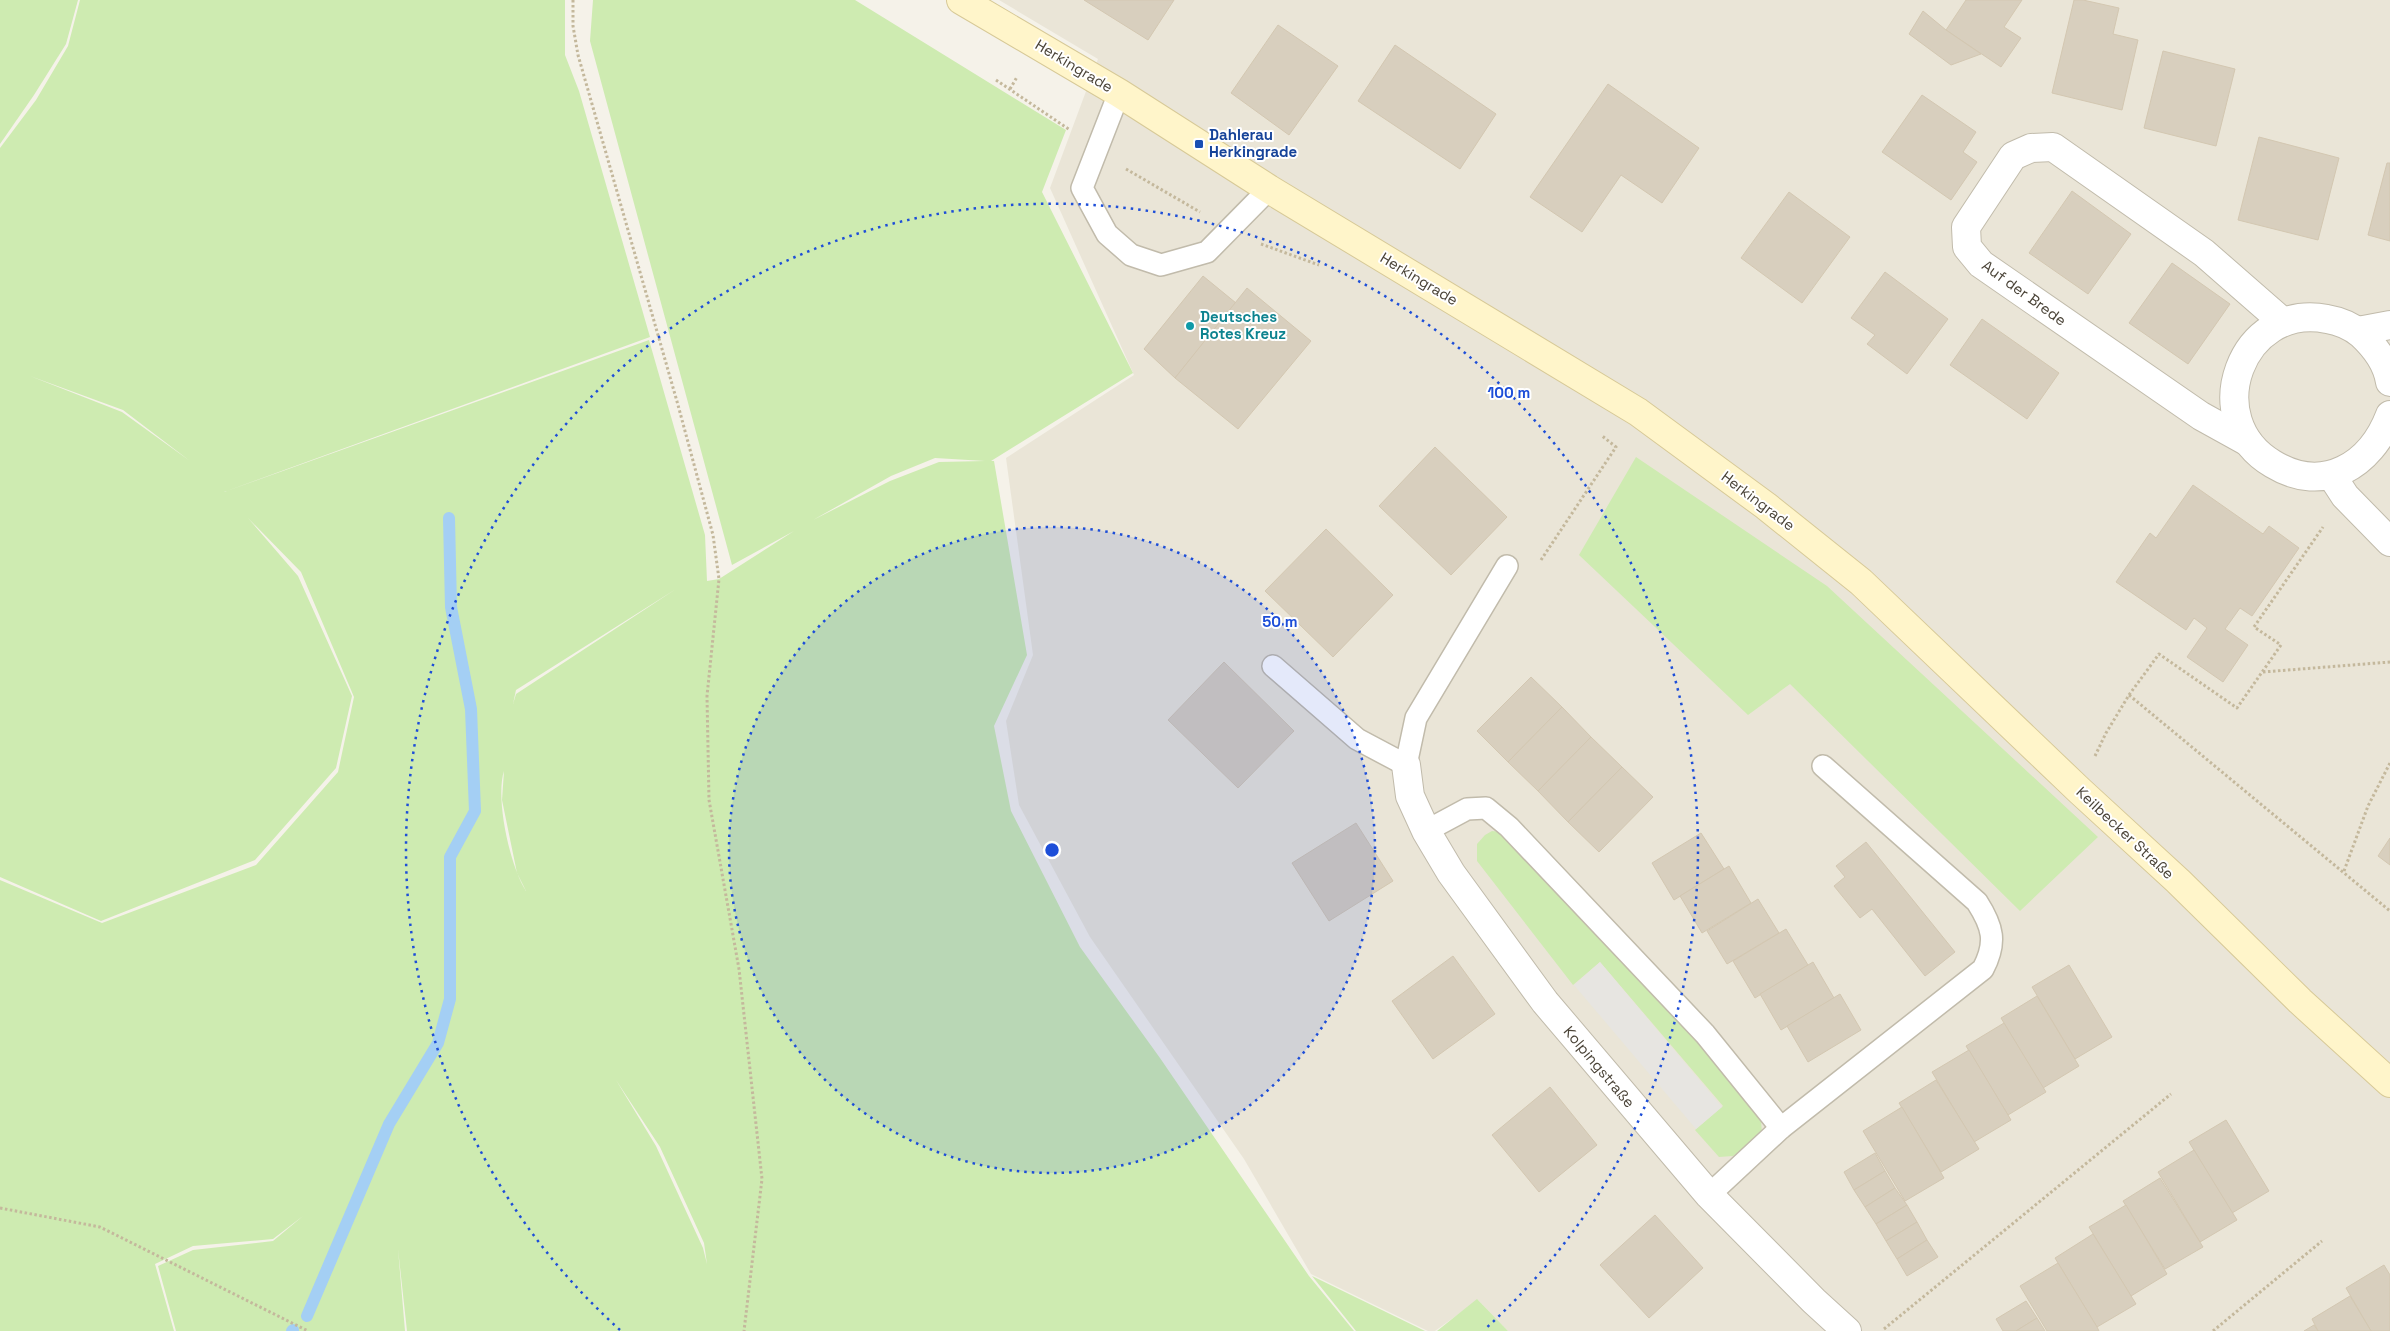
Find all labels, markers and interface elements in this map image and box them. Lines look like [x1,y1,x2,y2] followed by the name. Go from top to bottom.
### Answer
[1032,35,1117,96] street label: Herkingrade
[1209,125,1298,161] place label: Dahlerau Herkingrade
[1193,138,1205,150] marker: Dahlerau Herkingrade
[1377,248,1462,309] street label: Herkingrade
[1978,256,2070,330] street label: Auf der Brede
[1200,307,1286,343] place label: Deutsches Rotes Kreuz
[1184,320,1196,332] marker: Deutsches Rotes Kreuz
[1488,383,1530,402] text: 100 m
[1718,467,1799,535] street label: Herkingrade
[1262,612,1298,631] text: 50 m
[2072,782,2178,883] street label: Keilbecker Straße
[1043,841,1061,859] centre of rings
[1560,1022,1639,1112] street label: Kolpingstraße

